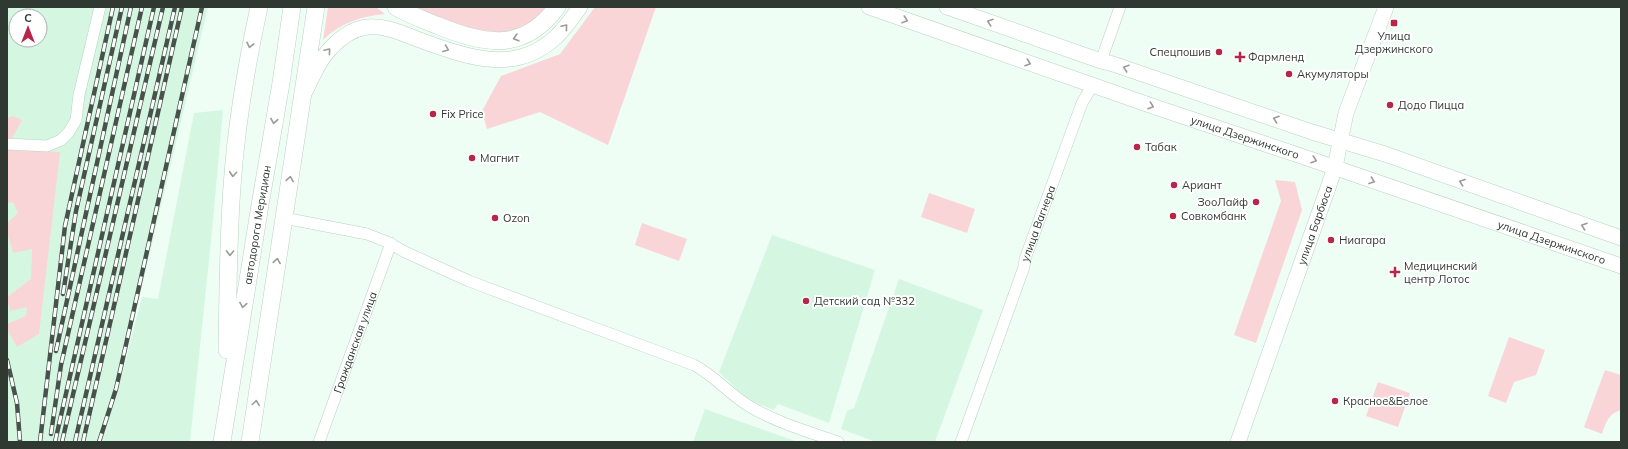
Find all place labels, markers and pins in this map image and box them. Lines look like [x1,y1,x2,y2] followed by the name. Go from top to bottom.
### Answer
[1389,18,1399,28] marker: Улица Дзержинского
[1355,29,1433,56] place label: Улица Дзержинского
[1150,45,1211,59] place label: Спецпошив
[1214,47,1224,57] marker: Спецпошив
[1248,50,1304,64] place label: Фармленд
[1235,52,1245,62] marker: Фармленд
[1297,67,1369,81] place label: Акумуляторы
[1284,69,1294,79] marker: Акумуляторы
[1398,98,1464,112] place label: Додо Пицца
[1385,100,1395,110] marker: Додо Пицца
[441,107,484,121] place label: Fix Price
[428,109,438,119] marker: Fix Price
[1145,140,1177,154] place label: Табак
[1132,142,1142,152] marker: Табак
[480,151,519,165] place label: Магнит
[467,153,477,163] marker: Магнит
[1182,178,1222,192] place label: Ариант
[1169,180,1179,190] marker: Ариант
[1197,195,1248,209] place label: ЗооЛайф
[1251,197,1261,207] marker: ЗооЛайф
[1181,209,1246,223] place label: Совкомбанк
[503,211,530,225] place label: Ozon
[1168,211,1178,221] marker: Совкомбанк
[490,213,500,223] marker: Ozon
[1339,233,1386,247] place label: Ниагара
[1326,235,1336,245] marker: Ниагара
[1404,259,1477,286] place label: Медицинский центр Лотос
[1389,266,1401,278] marker: Медицинский центр Лотос
[814,294,915,308] place label: Детский cад №332
[801,296,811,306] marker: Детский cад №332
[1343,394,1428,408] place label: Красное&Белое
[1330,396,1340,406] marker: Красное&Белое

